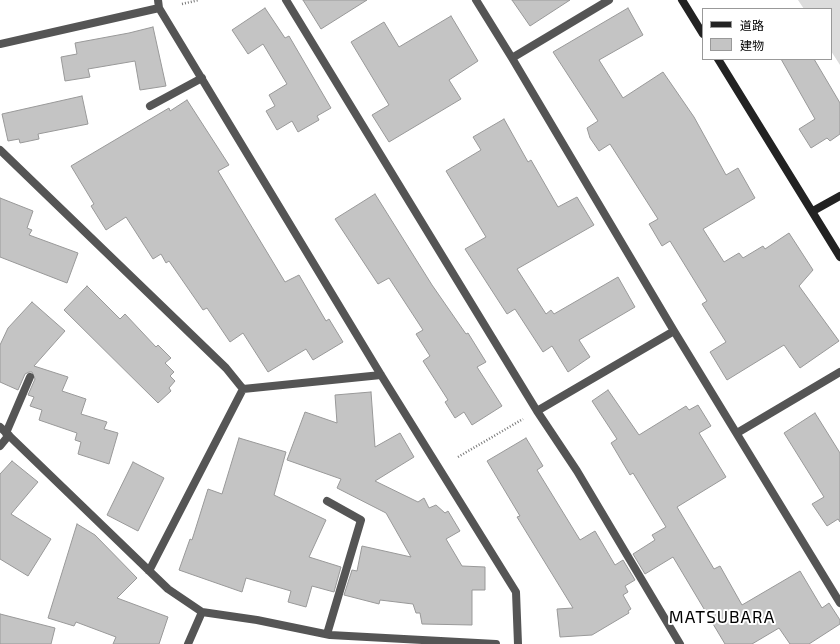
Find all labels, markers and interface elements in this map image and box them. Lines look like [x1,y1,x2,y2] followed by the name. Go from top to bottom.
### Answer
[702,8,832,60] legend
[740,18,764,32] text: 道路
[740,38,764,52] text: 建物
[669,607,775,627] district label: MATSUBARA

